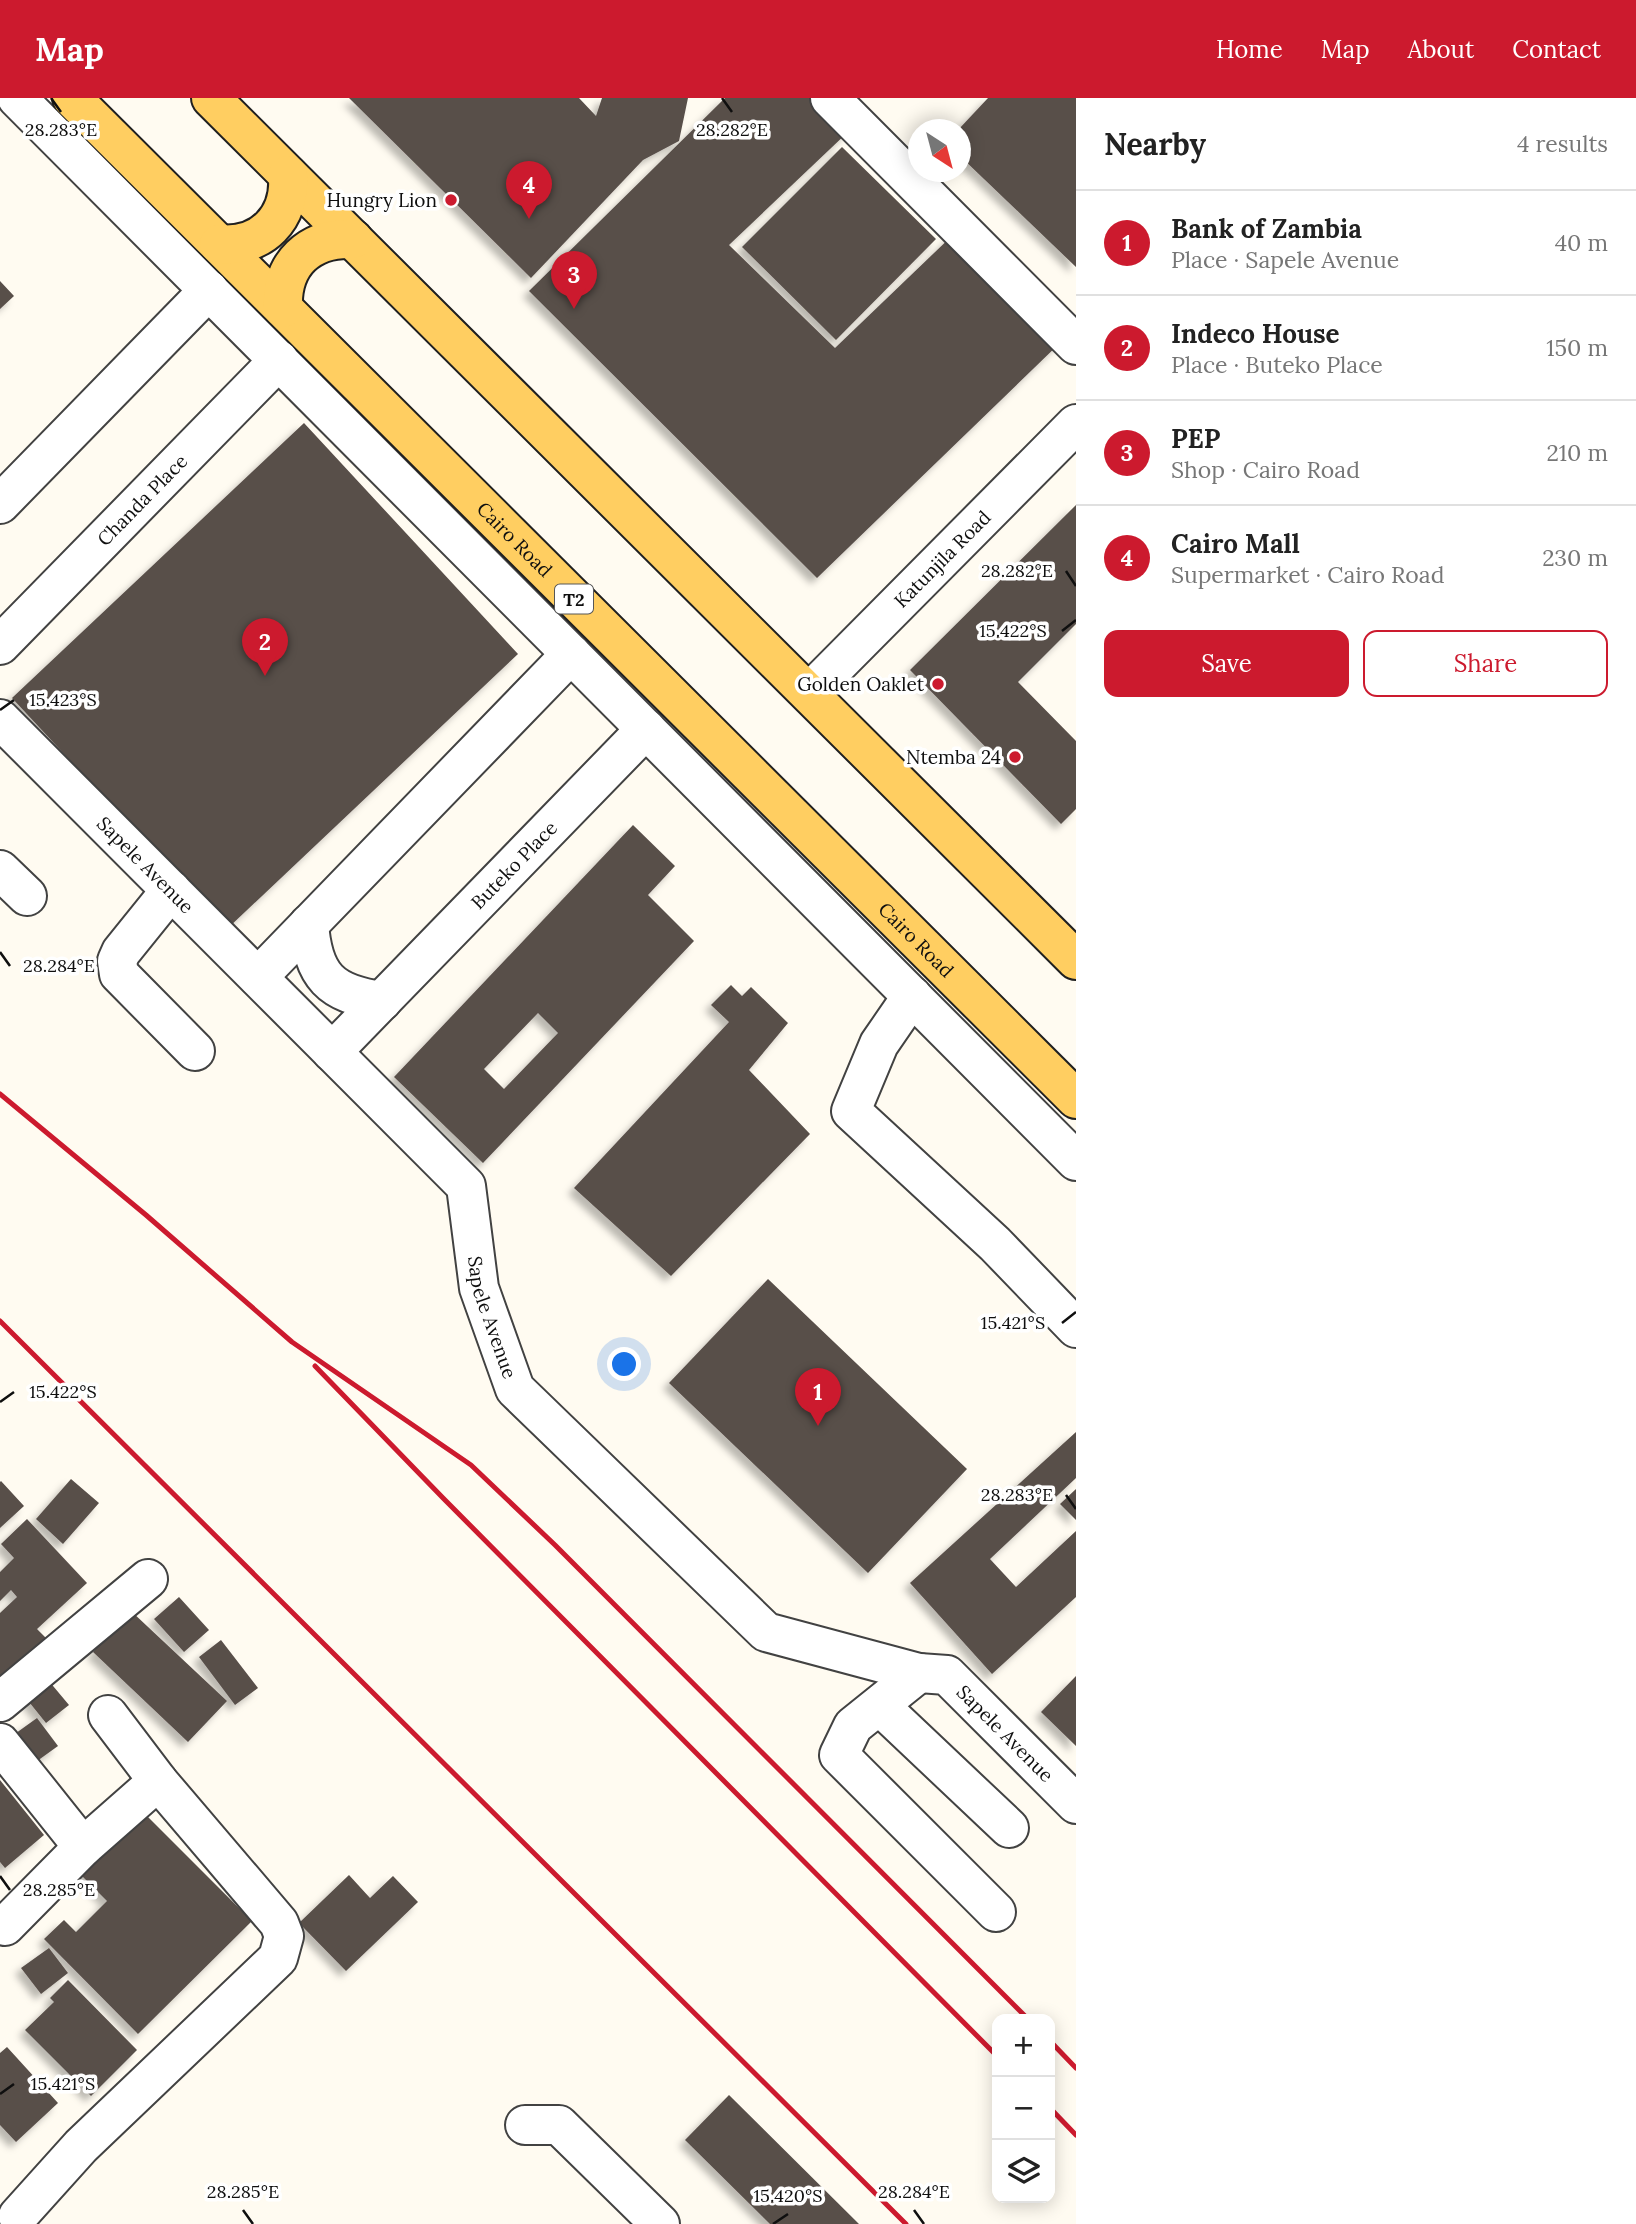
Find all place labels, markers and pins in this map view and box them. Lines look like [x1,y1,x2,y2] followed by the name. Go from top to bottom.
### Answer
[506,161,552,219] pin: 4
[327,188,437,212] place label: Hungry Lion
[443,192,459,208] marker: Hungry Lion
[551,251,597,309] pin: 3
[242,618,288,676] pin: 2
[797,672,925,696] place label: Golden Oaklet
[930,676,946,692] marker: Golden Oaklet
[906,745,1001,769] place label: Ntemba 24
[1007,749,1023,765] marker: Ntemba 24
[795,1368,841,1426] pin: 1

